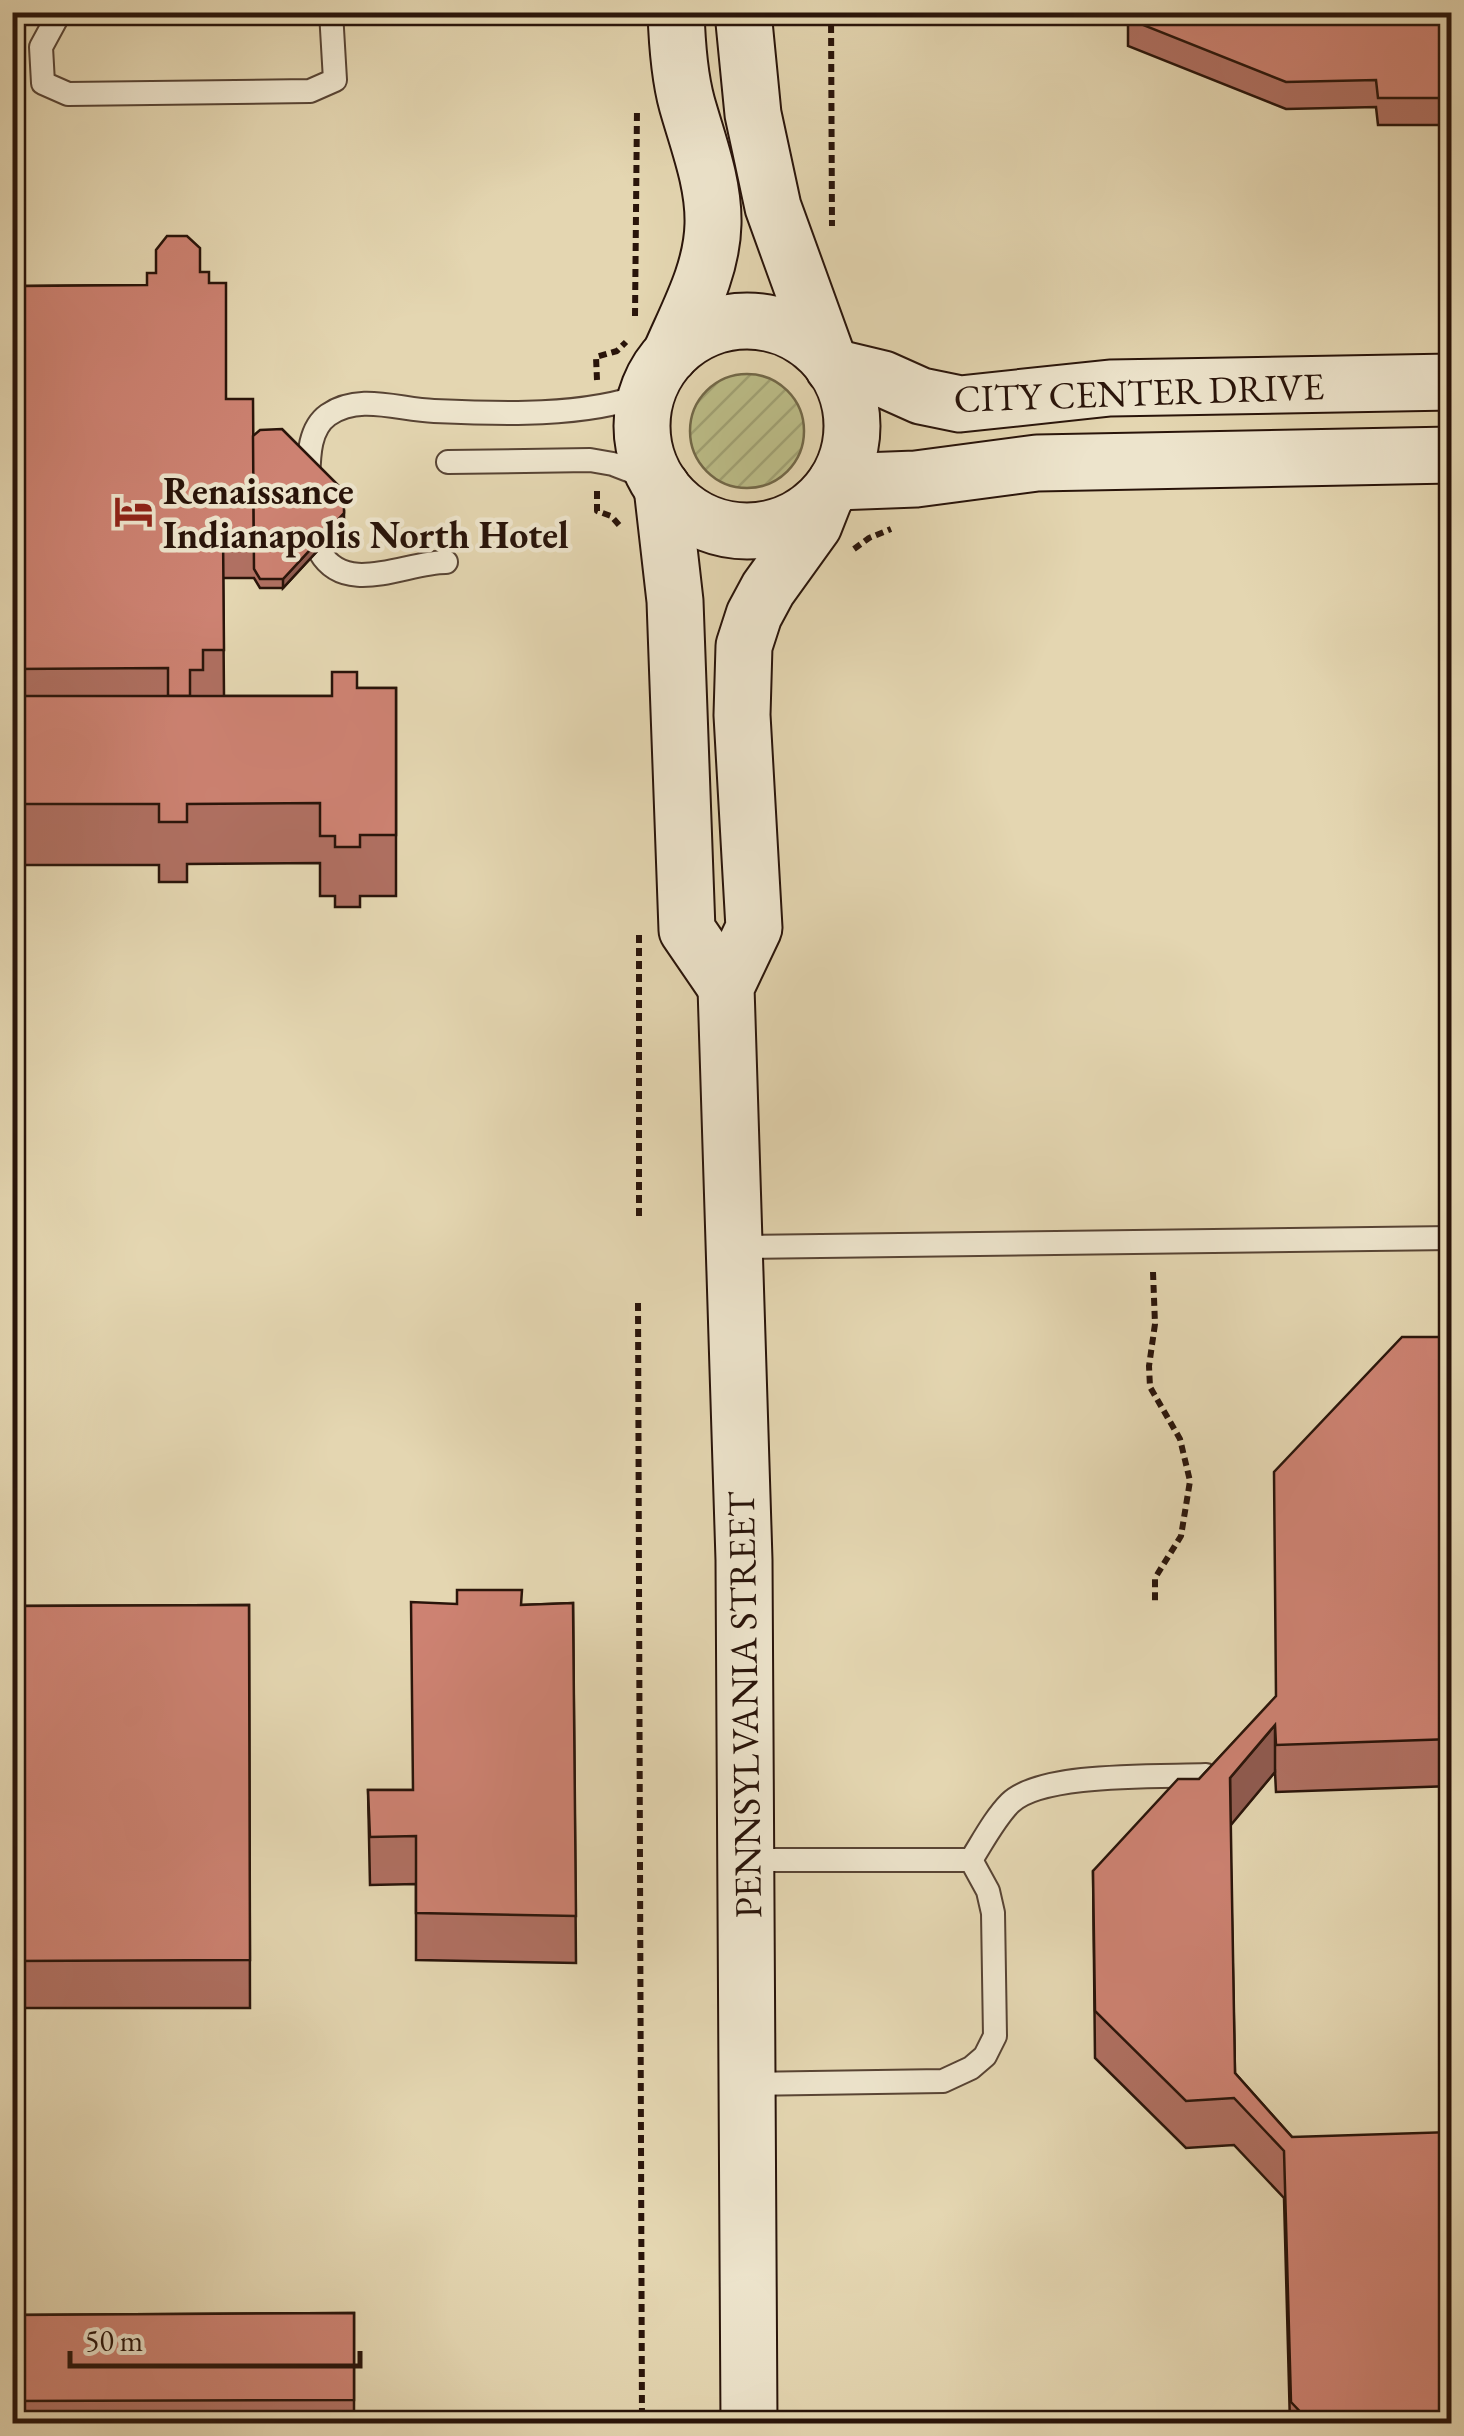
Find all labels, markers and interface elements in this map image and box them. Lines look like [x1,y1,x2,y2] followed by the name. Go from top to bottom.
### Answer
[953,361,1325,423] street label: CITY CENTER DRIVE
[163,466,569,559] place label: Renaissance Indianapolis North Hotel
[112,491,154,533] hotel icon: Renaissance Indianapolis North Hotel
[716,1491,772,1919] street label: PENNSYLVANIA STREET
[70,2306,360,2368] scale bar
[85,2321,143,2360] text: 50 m

